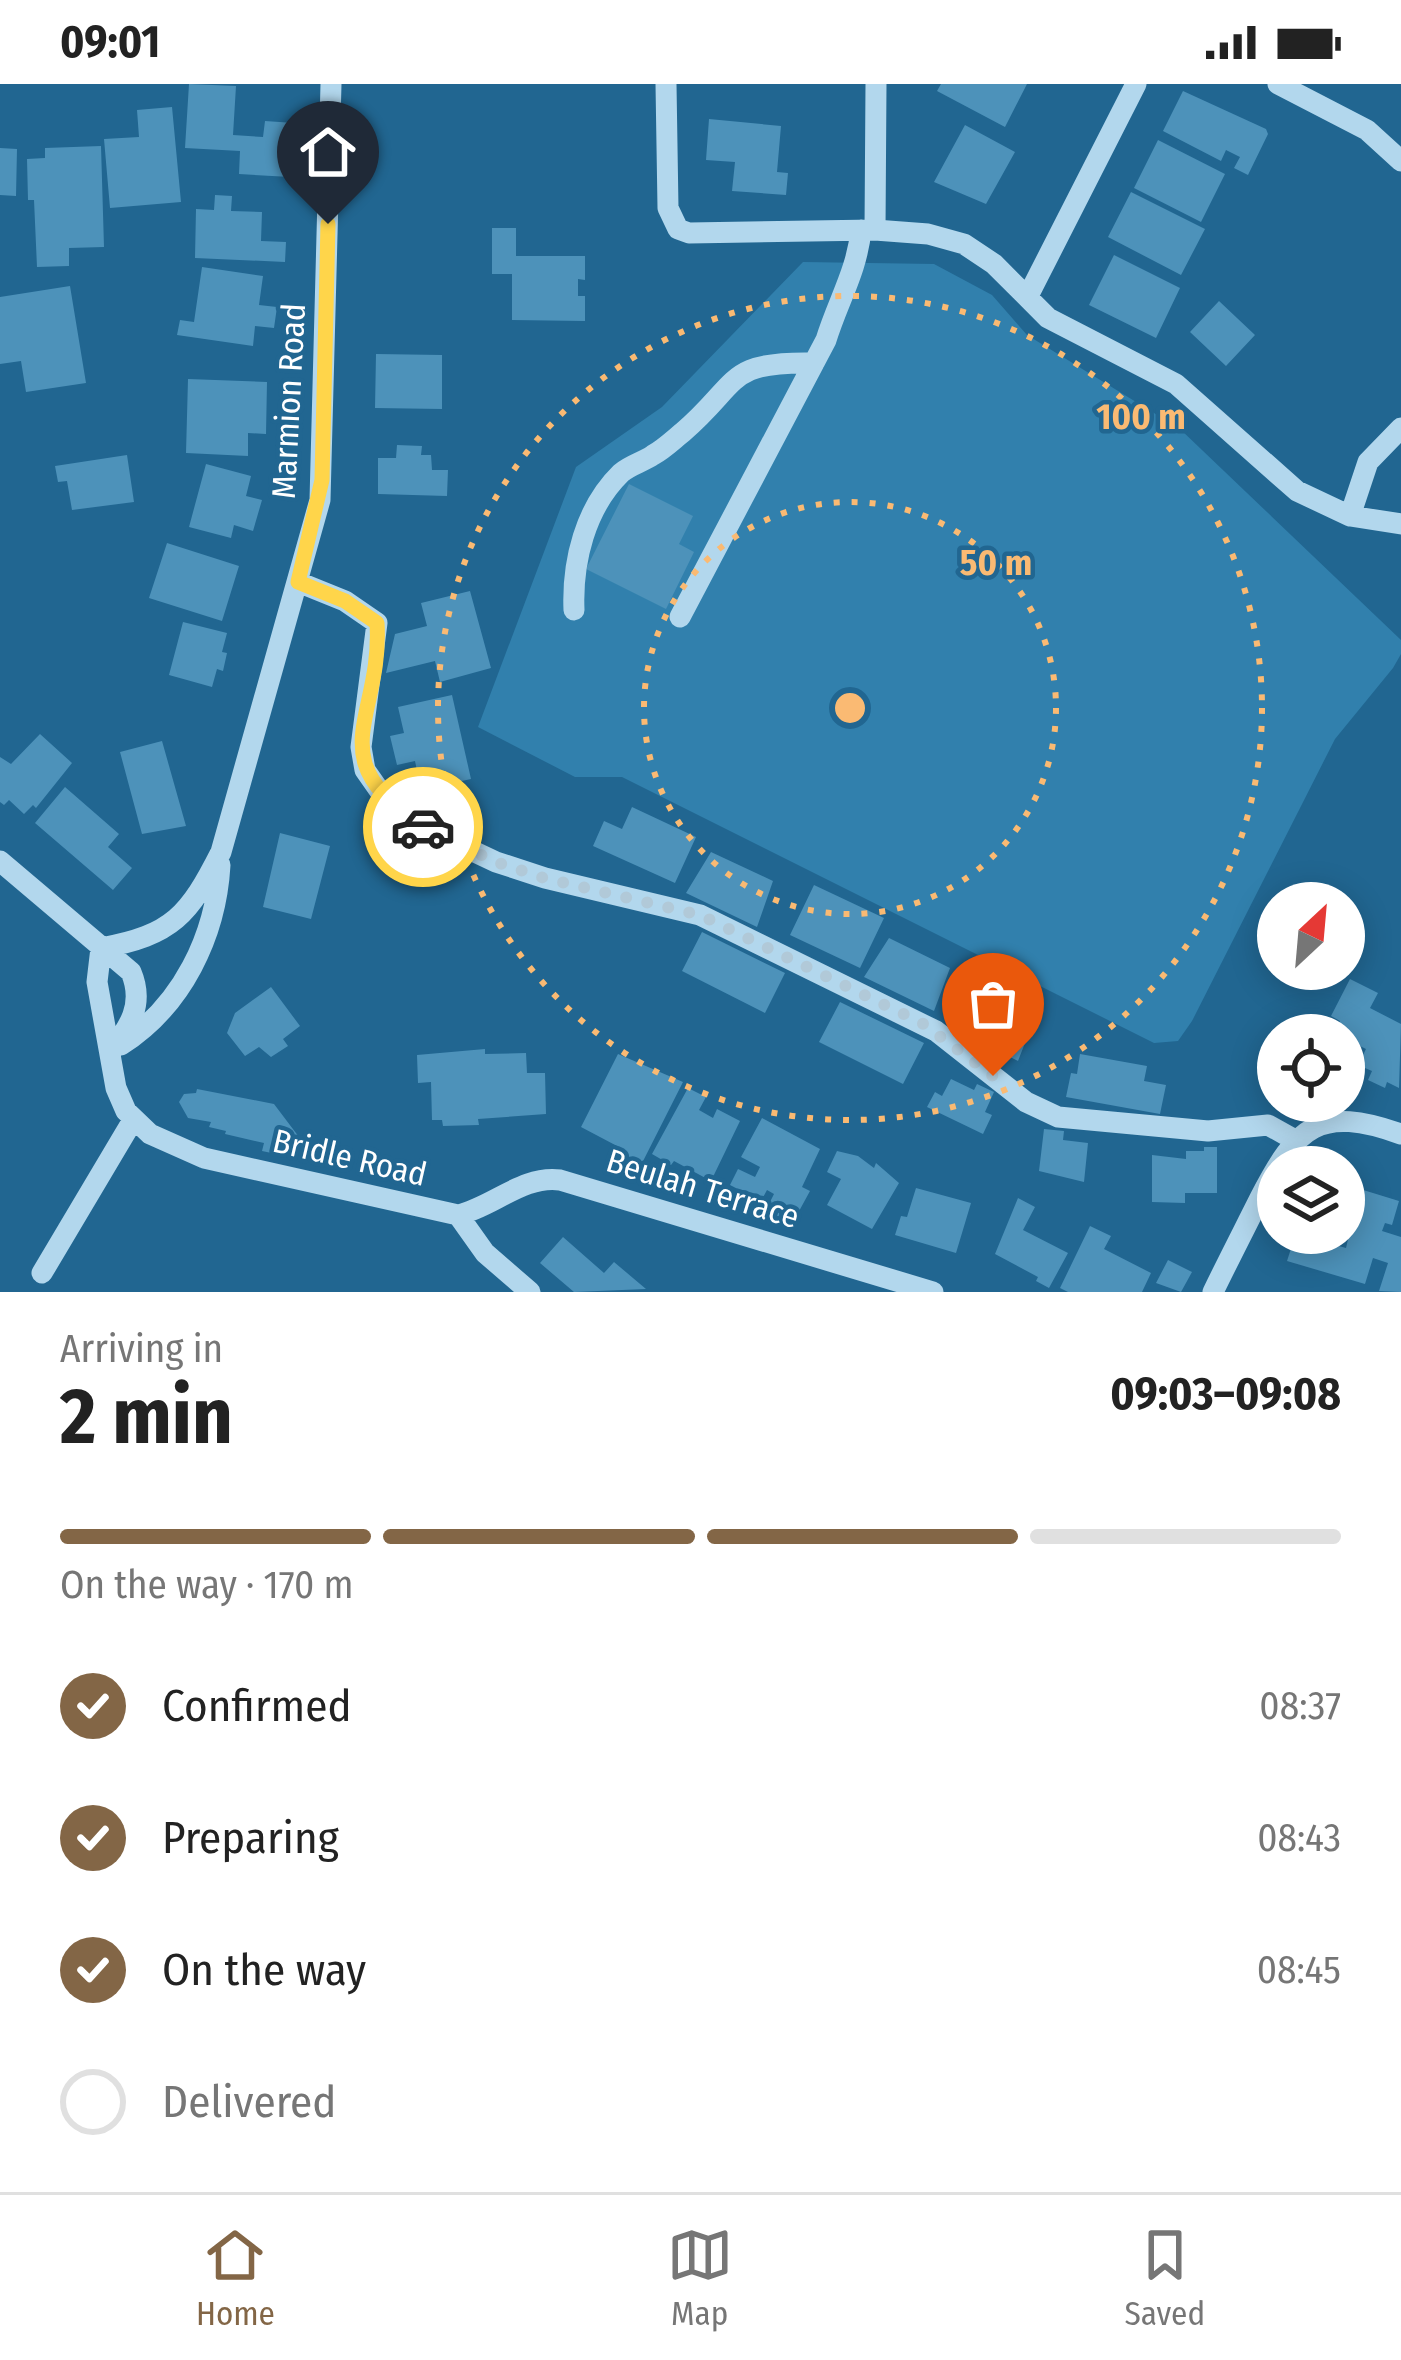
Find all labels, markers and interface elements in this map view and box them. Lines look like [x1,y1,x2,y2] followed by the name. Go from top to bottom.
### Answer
[60,15,160,69] text: 09:01
[277,101,379,224] pin
[295,119,361,185] icon: home
[264,302,314,500] street label: Marmion Road
[1096,395,1186,439] text: 100 m
[960,541,1032,585] text: 50 m
[829,687,871,729] centre of rings
[363,767,483,887] courier
[390,794,456,860] icon: car
[1257,882,1365,990] north arrow
[1257,882,1365,1254] map controls
[942,953,1044,1076] pin
[960,971,1026,1037] icon: bag
[1257,1014,1365,1122] button: locate
[269,1121,431,1195] street label: Bridle Road
[602,1141,804,1237] street label: Beulah Terrace
[1257,1146,1365,1254] button: layers
[60,1326,223,1372] text: Arriving in
[1110,1367,1341,1421] text: 09:03–09:08
[60,1370,233,1464] text: 2 min
[60,1562,354,1608] text: On the way · 170 m
[60,1673,126,1739] icon: check
[162,1679,352,1733] text: Confirmed
[1259,1683,1341,1729] text: 08:37
[60,1805,126,1871] icon: check
[162,1811,339,1865] text: Preparing
[1257,1815,1341,1861] text: 08:43
[60,1937,126,2003] icon: check
[162,1943,366,1997] text: On the way
[1257,1947,1341,1993] text: 08:45
[162,2075,336,2129] text: Delivered
[196,2222,275,2334] tab: Home
[667,2222,733,2334] tab: Map
[1125,2222,1205,2334] tab: Saved

